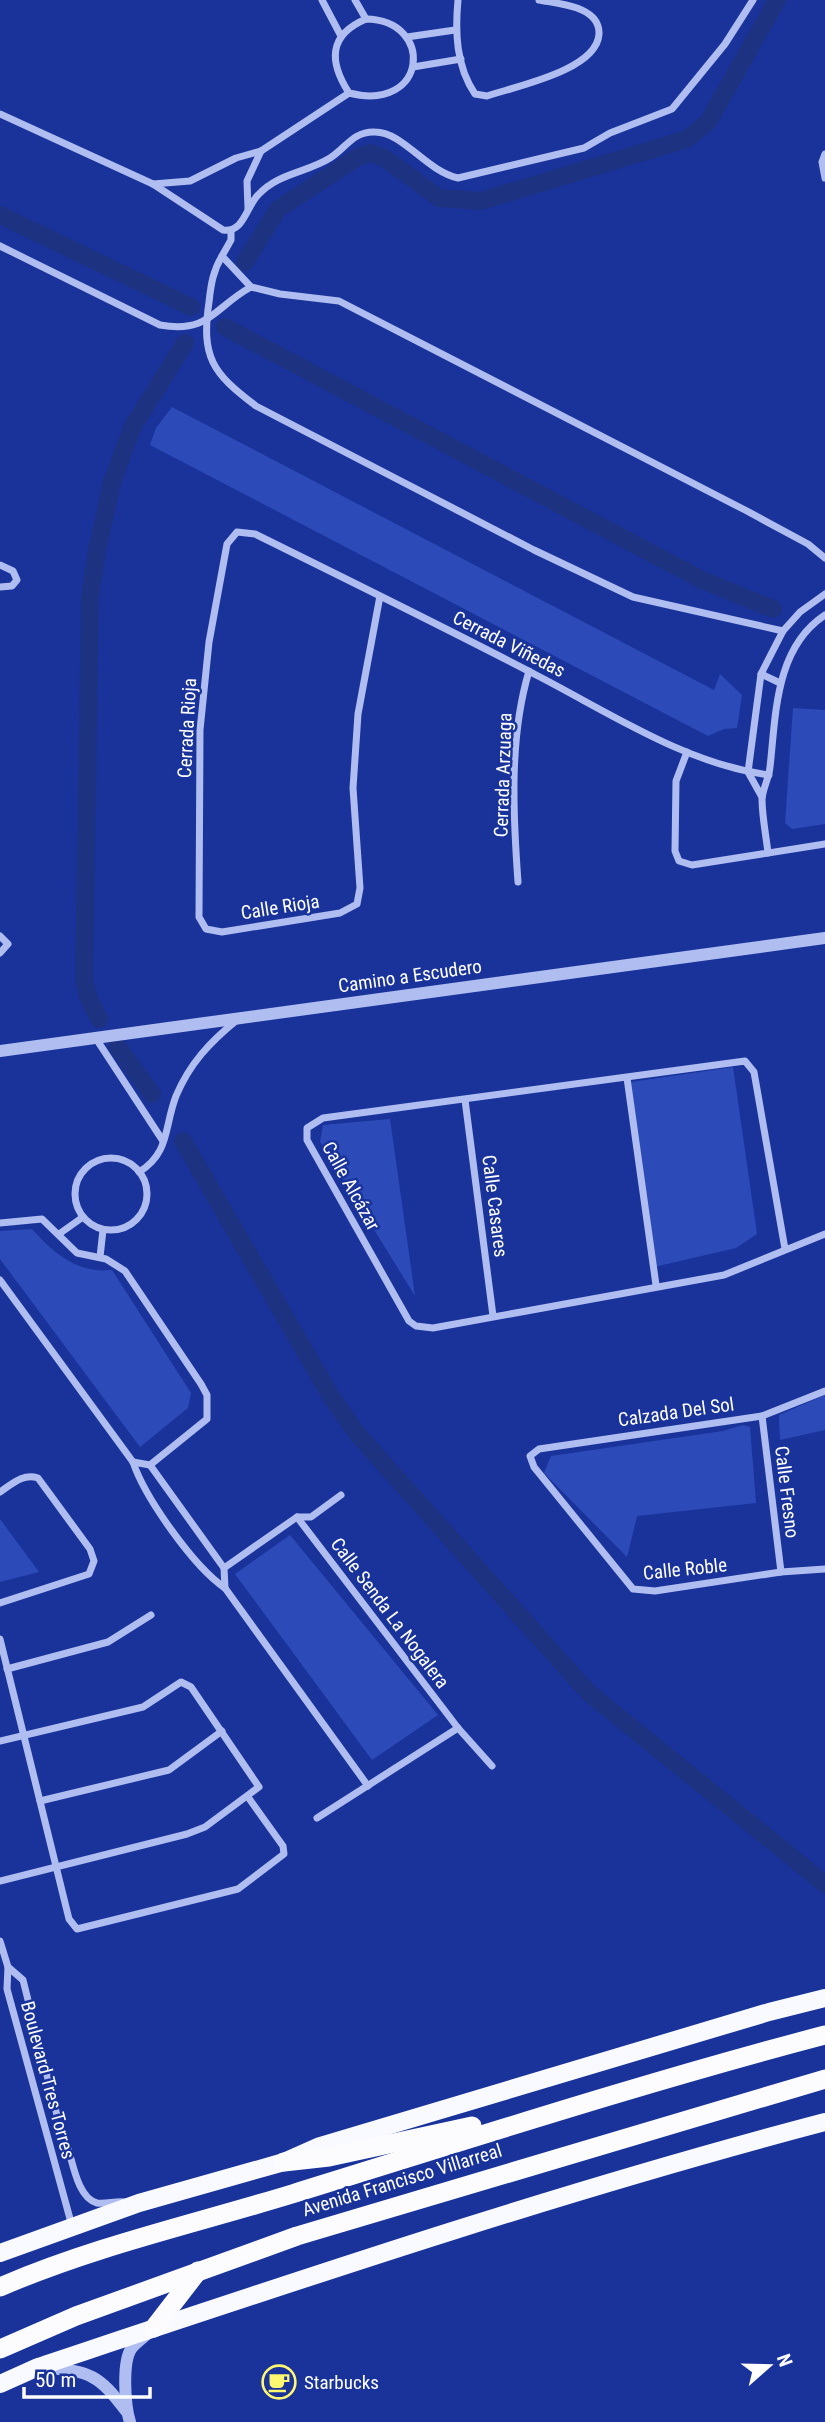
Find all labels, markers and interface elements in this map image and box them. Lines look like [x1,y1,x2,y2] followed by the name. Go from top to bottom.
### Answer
[449,606,569,682] street label: Cerrada Viñedas
[173,677,201,779] street label: Cerrada Rioja
[489,712,517,838] street label: Cerrada Arzuaga
[239,889,321,925] street label: Calle Rioja
[337,955,483,997] street label: Camino a Escudero
[317,1137,385,1235] street label: Calle Alcázar
[477,1154,513,1258] street label: Calle Casares
[617,1392,735,1432] street label: Calzada Del Sol
[770,1445,804,1539] street label: Calle Fresno
[326,1533,454,1693] street label: Calle Senda La Nogalera
[642,1553,728,1585] street label: Calle Roble
[16,1999,80,2161] street label: Boulevard Tres Torres
[299,2139,505,2221] street label: Avenida Francisco Villarreal
[734,2331,804,2401] north arrow
[772,2351,797,2370] text: N
[24,2356,150,2400] scale bar
[260,2363,298,2401] cafe icon: Starbucks
[35,2368,76,2392] text: 50 m
[304,2371,379,2394] place label: Starbucks

